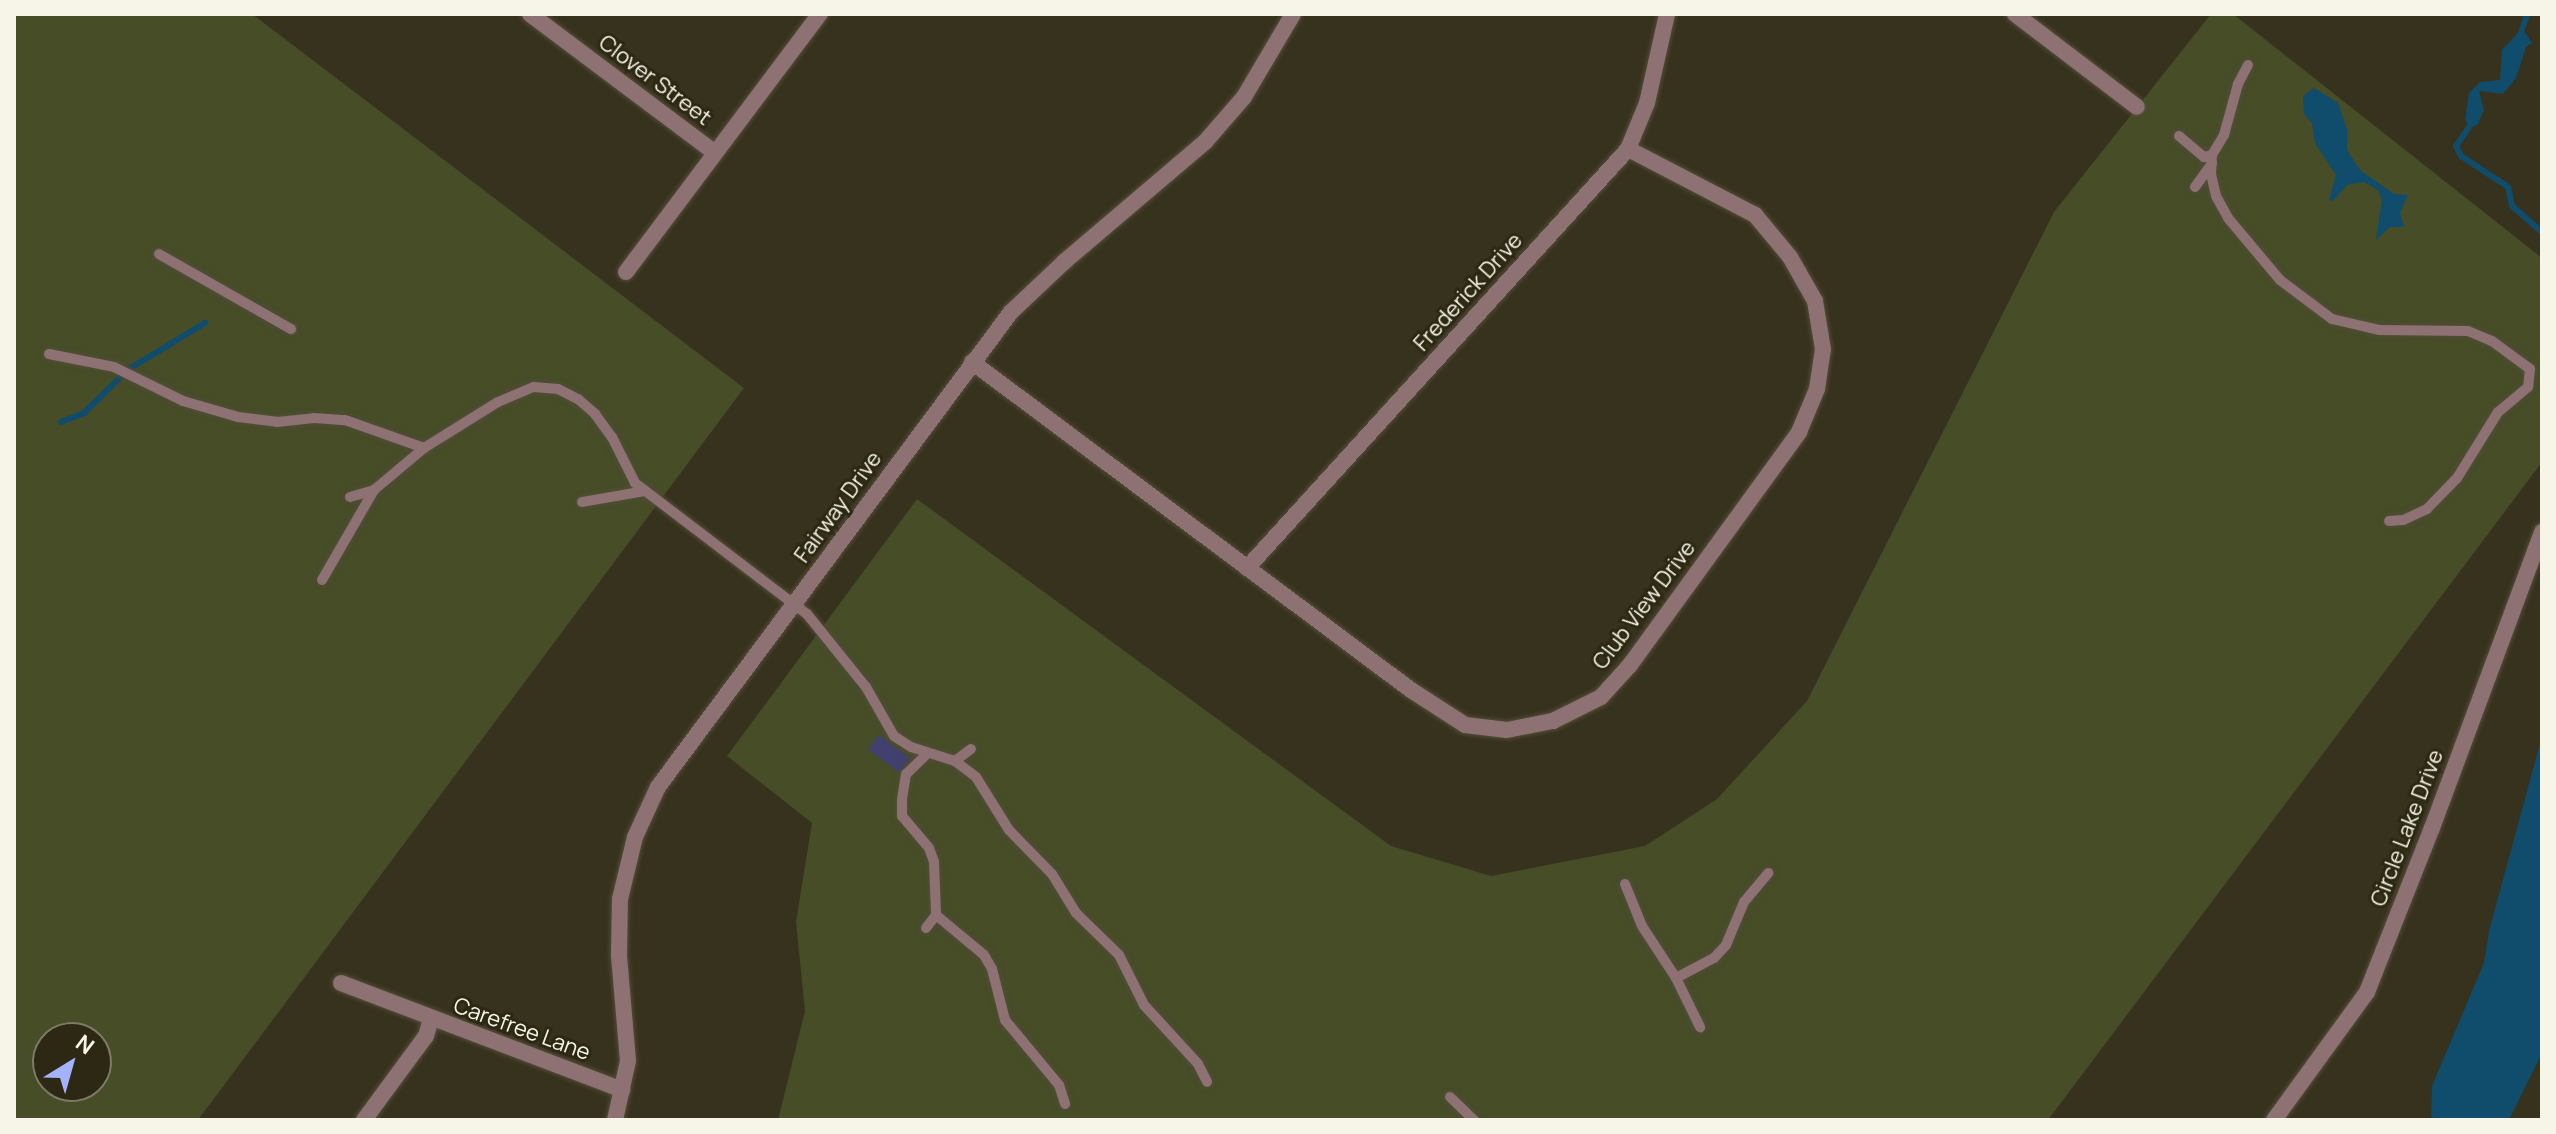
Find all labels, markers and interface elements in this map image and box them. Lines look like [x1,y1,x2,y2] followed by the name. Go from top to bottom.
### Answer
[594,29,716,131] street label: Clover Street
[1408,228,1528,356] street label: Frederick Drive
[789,446,887,568] street label: Fairway Drive
[1587,535,1701,675] street label: Club View Drive
[2365,746,2449,910] street label: Circle Lake Drive
[450,992,594,1066] street label: Carefree Lane
[32,1022,112,1102] north arrow
[70,1028,101,1061] text: N

